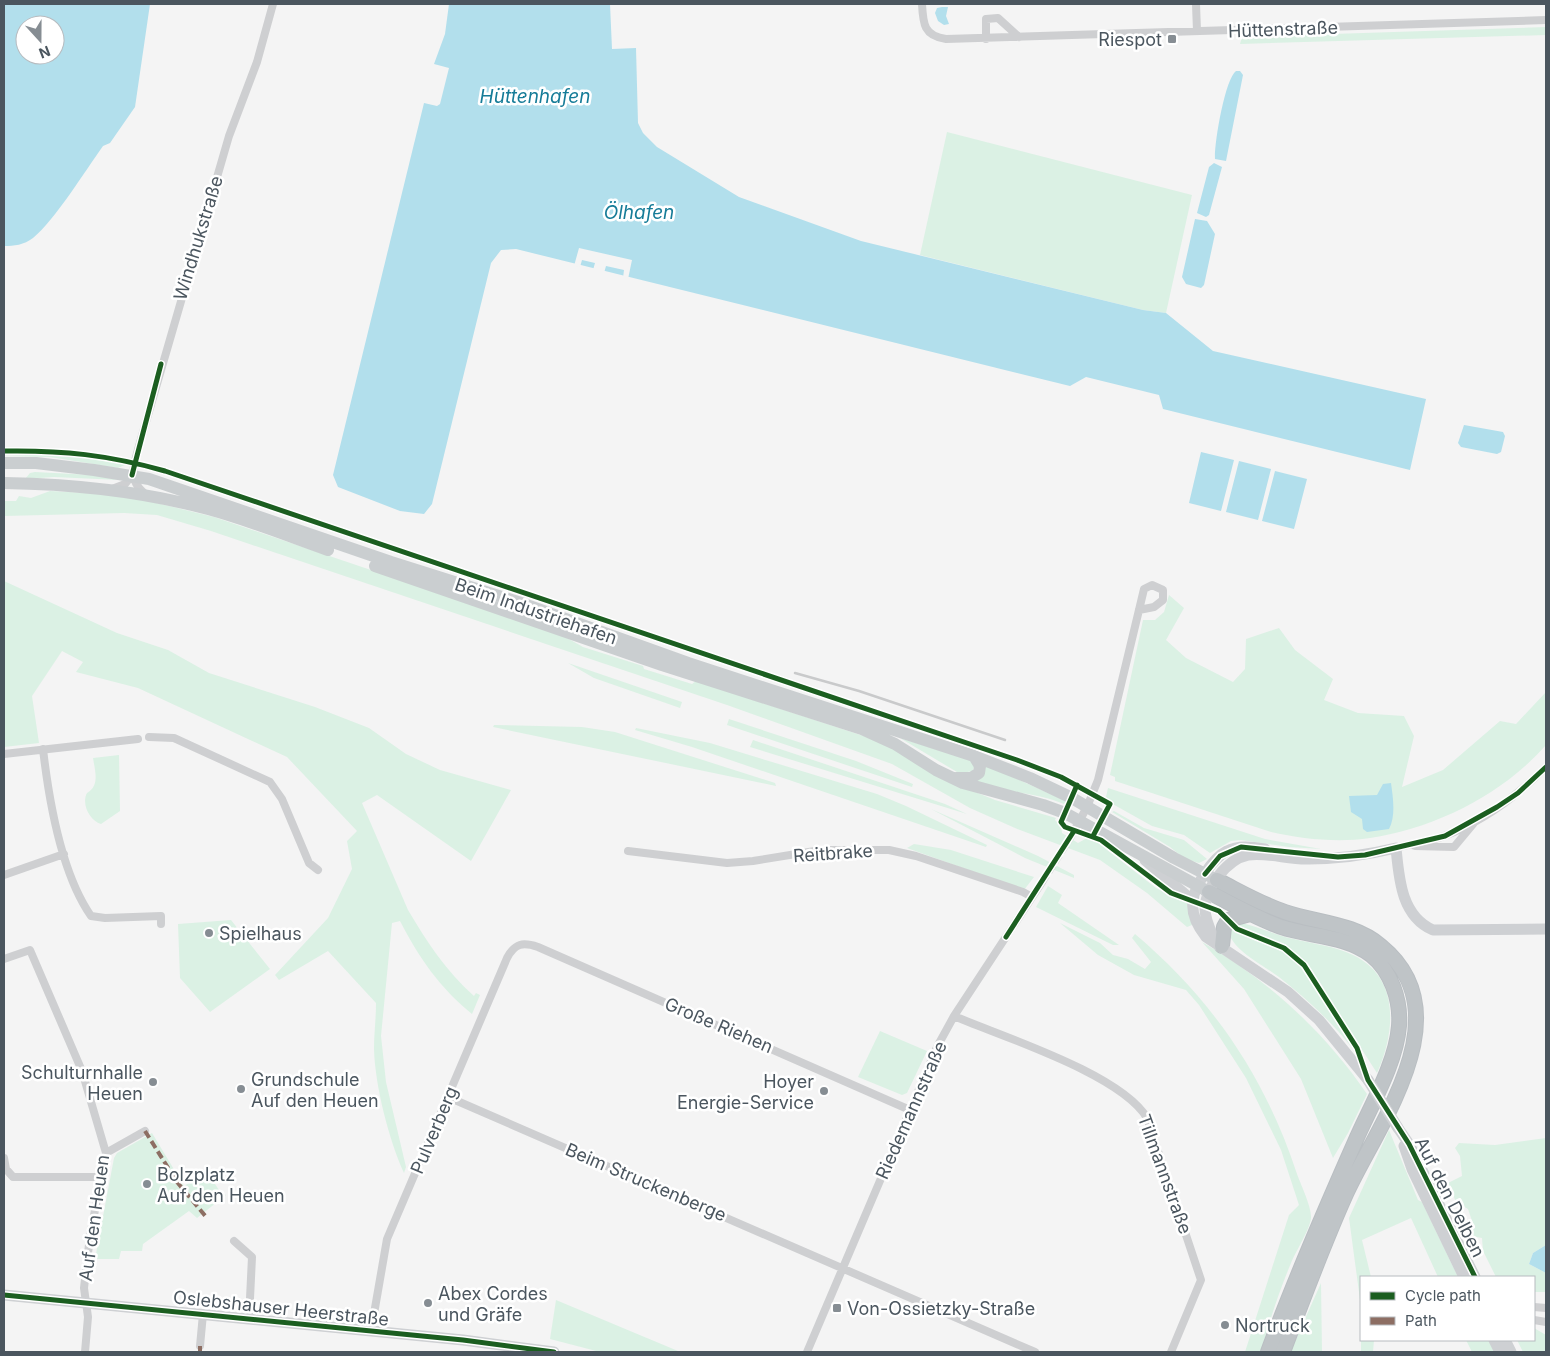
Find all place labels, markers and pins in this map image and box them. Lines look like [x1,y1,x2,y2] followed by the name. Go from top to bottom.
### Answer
[1098,29,1162,50] place label: Riespot
[1166,33,1178,45] marker: Riespot
[219,923,302,944] place label: Spielhaus
[203,927,215,939] marker: Spielhaus
[21,1062,143,1104] place label: Schulturnhalle Heuen
[251,1069,379,1111] place label: Grundschule Auf den Heuen
[677,1071,814,1113] place label: Hoyer Energie-Service
[147,1076,159,1088] marker: Schulturnhalle Heuen
[235,1083,247,1095] marker: Grundschule Auf den Heuen
[818,1085,830,1097] marker: Hoyer Energie-Service
[157,1164,285,1206] place label: Bolzplatz Auf den Heuen
[141,1178,153,1190] marker: Bolzplatz Auf den Heuen
[438,1283,548,1325] place label: Abex Cordes und Gräfe
[422,1297,434,1309] marker: Abex Cordes und Gräfe
[847,1298,1035,1319] place label: Von-Ossietzky-Straße
[831,1302,843,1314] marker: Von-Ossietzky-Straße
[1235,1315,1310,1336] place label: Nortruck
[1219,1319,1231,1331] marker: Nortruck

